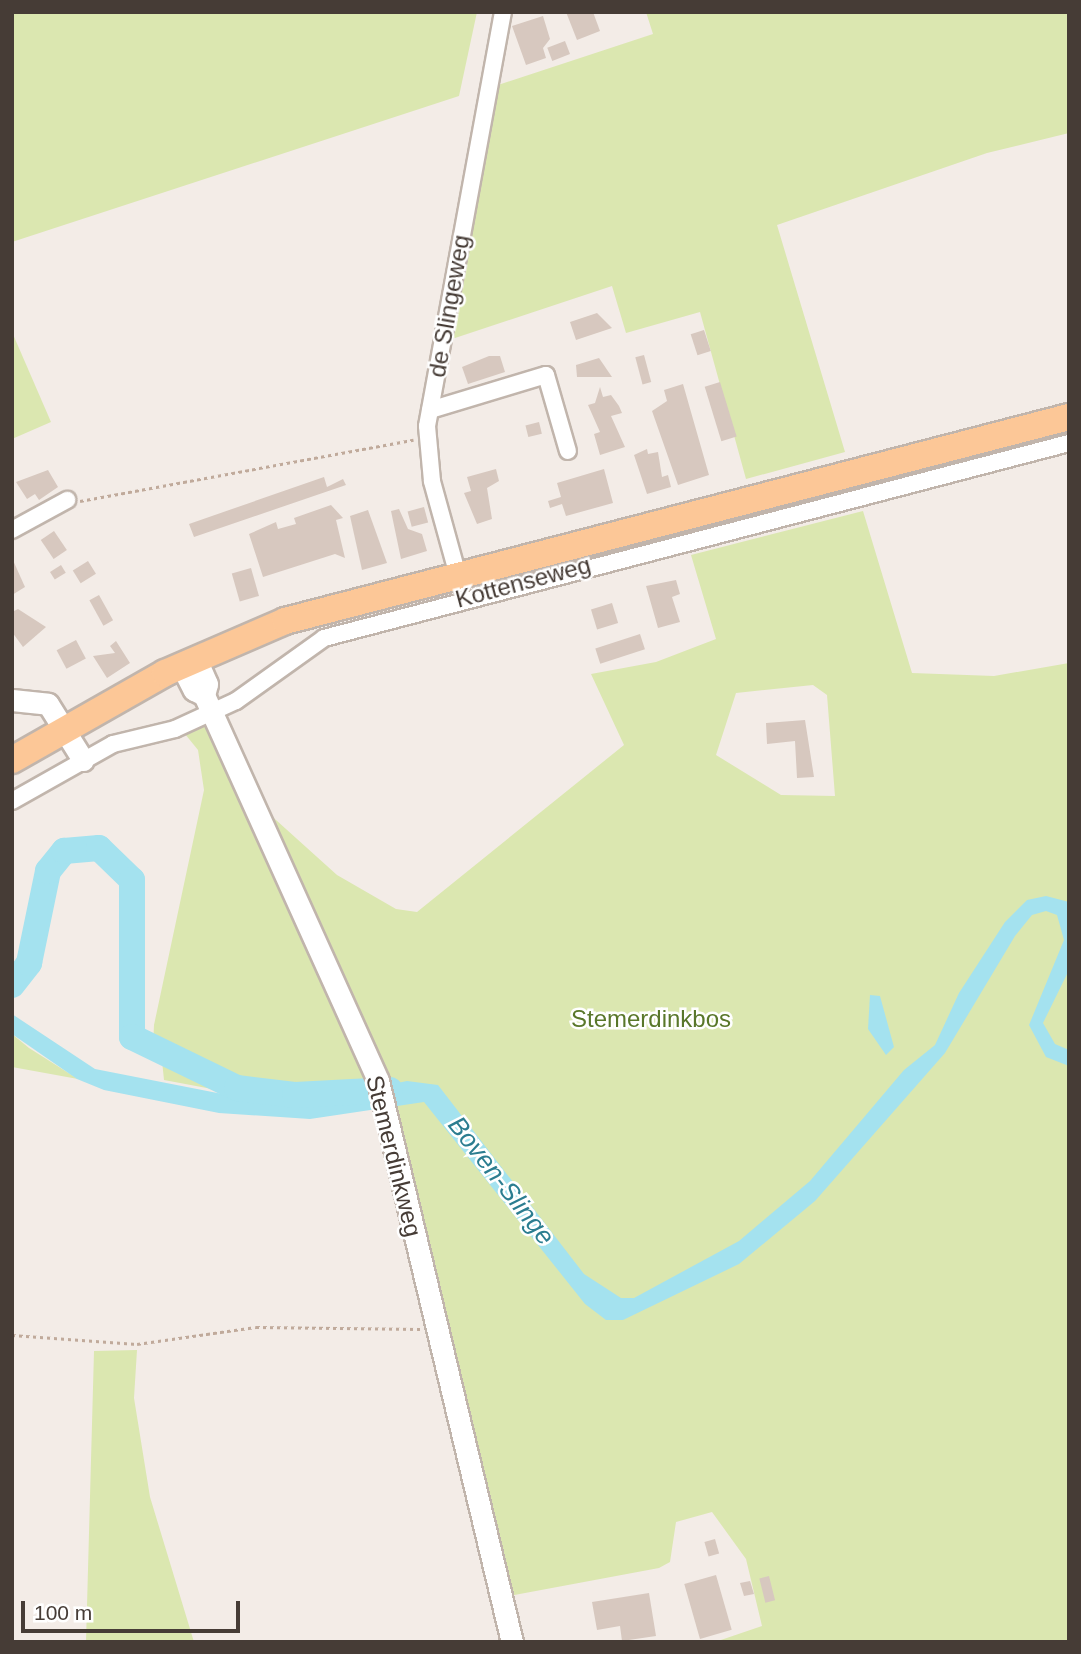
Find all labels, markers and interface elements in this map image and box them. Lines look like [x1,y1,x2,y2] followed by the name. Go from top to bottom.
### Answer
[422,233,476,379] street label: de Slingeweg
[452,550,594,614] street label: Kottenseweg
[571,1005,731,1033] park label: Stemerdinkbos
[360,1072,428,1240] street label: Stemerdinkweg
[441,1110,561,1252] water label: Boven-Slinge
[24,1588,243,1632] scale bar
[34,1601,92,1624] text: 100 m

